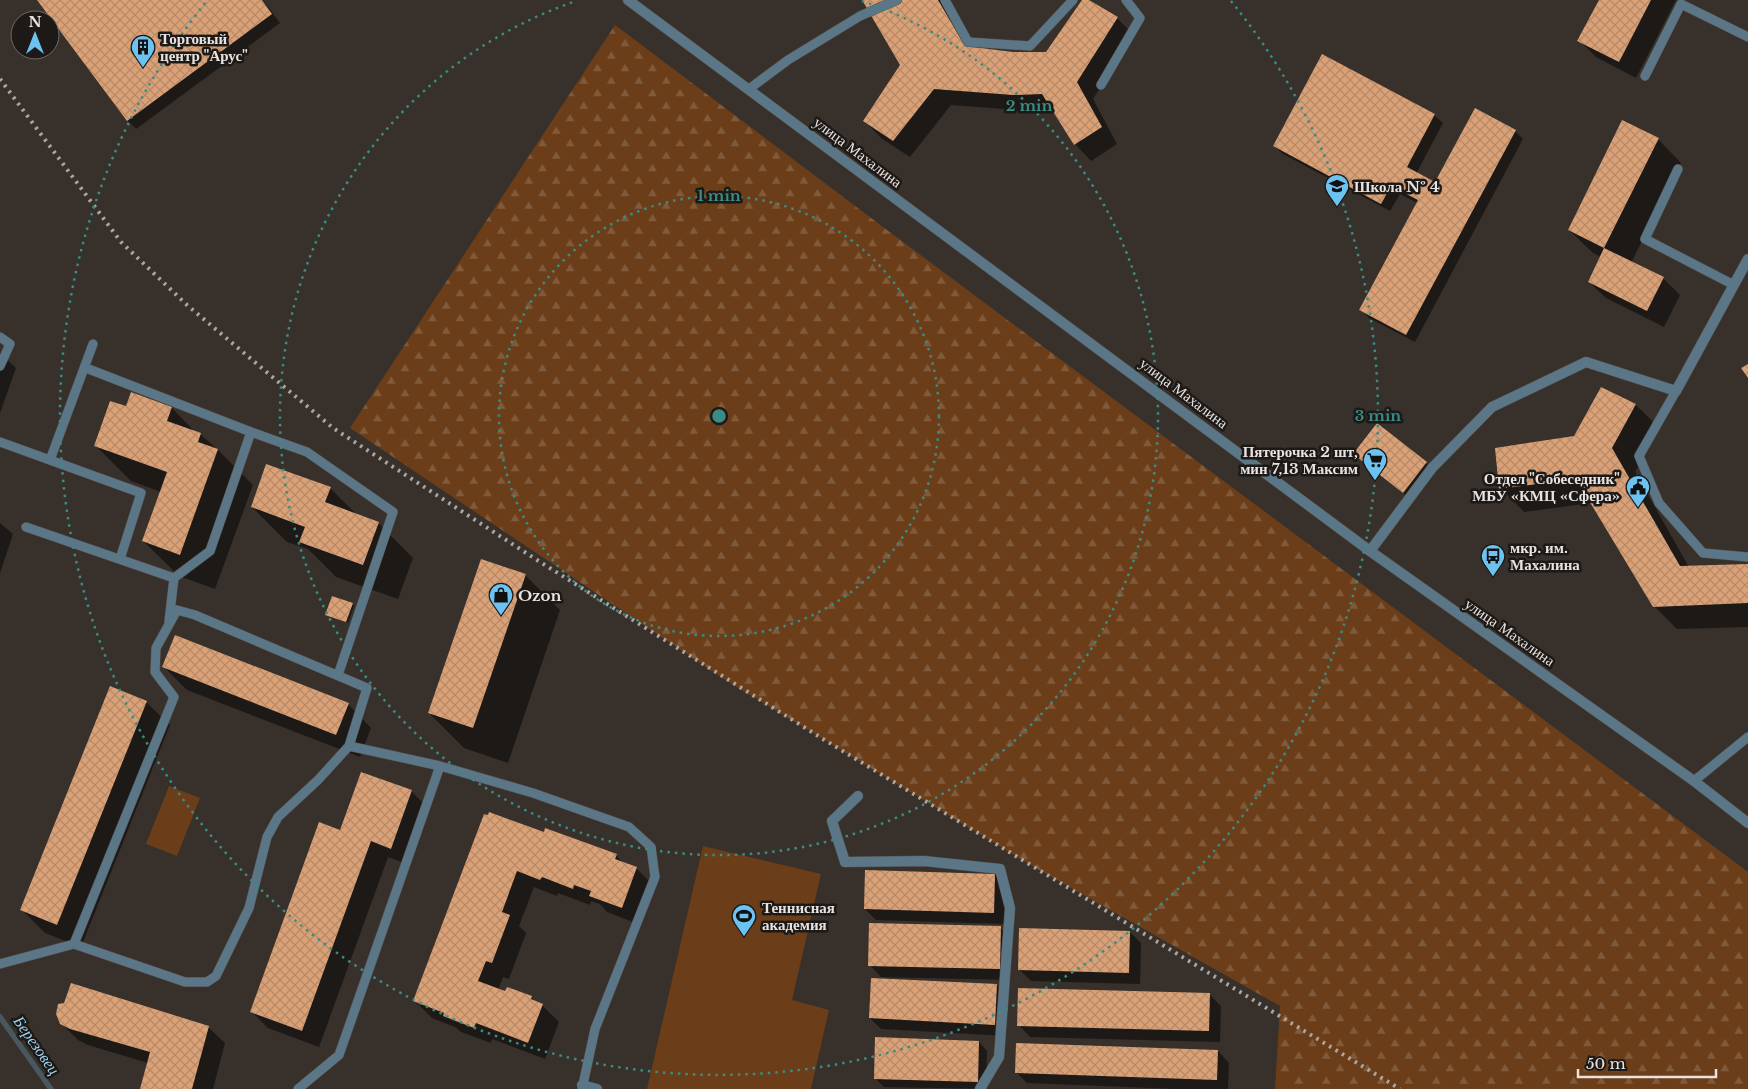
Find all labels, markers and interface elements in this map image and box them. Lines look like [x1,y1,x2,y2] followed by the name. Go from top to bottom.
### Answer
[10,10,60,60] north arrow
[28,13,42,31] text: N
[160,29,248,65] place label: Торговый центр "Арус"
[130,34,156,68] building icon: Торговый центр "Арус"
[1006,96,1052,115] text: 2 min
[810,113,906,192] street label: улица Махалина
[1324,173,1350,207] school or university icon: Школа № 4
[1354,177,1440,196] place label: Школа № 4
[697,186,741,205] text: 1 min
[1136,354,1232,433] street label: улица Махалина
[1355,406,1401,425] text: 3 min
[710,407,728,425] centre of rings
[1240,442,1358,478] place label: Пятерочка 2 шт, мин 7,13 Максим
[1362,447,1388,481] supermarket icon: Пятерочка 2 шт, мин 7,13 Максим
[1472,469,1620,505] place label: Отдел "Собеседник" МБУ «КМЦ «Сфера»
[1625,474,1651,508] public building icon: Отдел "Собеседник" МБУ «КМЦ «Сфера»
[1510,538,1580,574] place label: мкр. им. Махалина
[1480,543,1506,577] bus stop icon: мкр. им. Махалина
[488,582,514,616] shop icon: Ozon
[518,586,561,605] place label: Ozon
[1461,594,1559,670] street label: улица Махалина
[762,898,835,934] place label: Теннисная академия
[731,903,757,937] sports icon: Теннисная академия
[9,1011,65,1078] water label: Березовец
[1578,1046,1716,1078] scale bar
[1586,1054,1626,1073] text: 50 m

